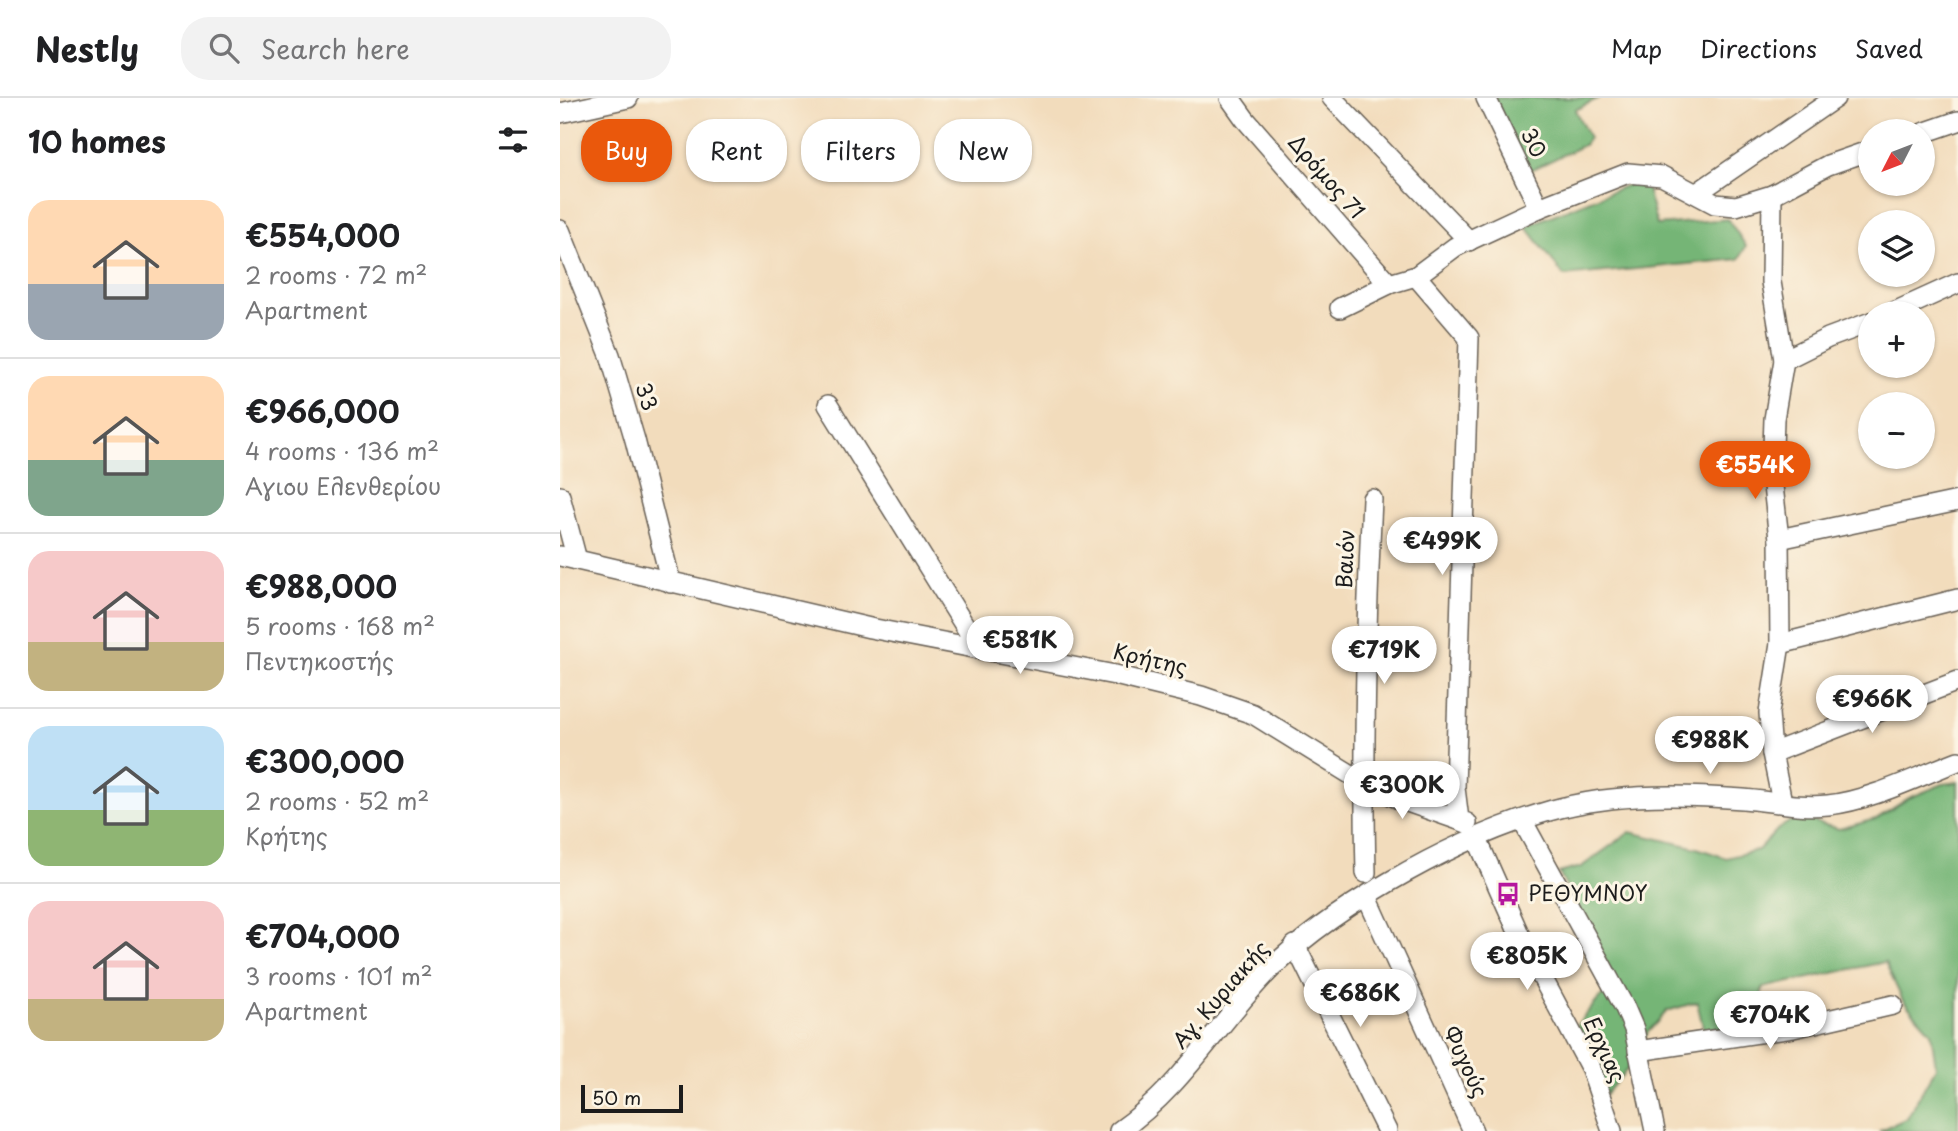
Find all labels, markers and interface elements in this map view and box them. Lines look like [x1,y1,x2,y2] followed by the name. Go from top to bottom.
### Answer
[181,17,671,80] search box
[35,23,139,73] text: Nestly
[205,29,243,67] icon: search
[261,29,410,68] text: Search here
[1611,30,1662,66] text: Map
[1700,30,1817,66] text: Directions
[1855,30,1923,66] text: Saved
[28,118,166,163] text: 10 homes
[581,119,672,182] chip: Buy
[686,119,787,182] chip: Rent
[801,119,920,182] chip: Filters
[934,119,1032,182] chip: New
[1858,119,1936,196] north arrow
[1858,119,1935,469] map controls
[494,121,532,159] icon: filters
[1514,122,1556,162] street label: 30
[1282,126,1373,225] street label: Δρόμος 71
[1858,210,1935,287] button: layers
[245,212,400,257] text: €554,000
[84,228,168,312] icon: home
[245,257,427,292] text: 2 rooms · 72 m²
[245,292,368,327] text: Apartment
[1858,301,1935,378] button: +
[629,379,667,414] street label: 33
[245,388,400,433] text: €966,000
[1858,392,1935,469] button: −
[84,404,168,488] icon: home
[245,433,439,468] text: 4 rooms · 136 m²
[1706,442,1804,501] pin: €554K
[1715,446,1795,481] text: €554K
[245,468,441,503] text: Αγιου Ελενθερίου
[1393,518,1491,577] pin: €499K
[1403,522,1481,557] text: €499K
[1326,529,1362,589] street label: Βαιόν
[245,563,397,608] text: €988,000
[84,579,168,663] icon: home
[245,608,435,643] text: 5 rooms · 168 m²
[971,616,1069,676] pin: €581K
[983,621,1057,656] text: €581K
[1335,626,1433,686] pin: €719K
[1348,631,1420,666] text: €719K
[1110,634,1191,682] street label: Κρήτης
[245,643,394,678] text: Πεντηκοστής
[1823,676,1921,735] pin: €966K
[1832,680,1912,715] text: €966K
[1661,716,1759,776] pin: €988K
[1671,721,1749,756] text: €988K
[245,738,405,783] text: €300,000
[84,754,168,838] icon: home
[1353,762,1451,821] pin: €300K
[1360,766,1444,801] text: €300K
[245,783,429,818] text: 2 rooms · 52 m²
[245,818,328,853] text: Κρήτης
[1528,876,1648,908] place label: ΡΕΘΥΜΝΟΥ
[1494,880,1522,908] bus stop icon: ΡΕΘΥΜΝΟΥ
[245,913,400,958] text: €704,000
[84,929,168,1013] icon: home
[1478,932,1576,992] pin: €805K
[1163,933,1276,1055] street label: Αγ. Κυριακής
[1486,937,1568,972] text: €805K
[245,958,433,993] text: 3 rooms · 101 m²
[1311,970,1409,1029] pin: €686K
[1320,974,1400,1009] text: €686K
[1721,992,1819,1051] pin: €704K
[245,993,368,1028] text: Apartment
[1730,996,1810,1031] text: €704K
[1577,1011,1635,1087] street label: Ερχιας
[1436,1020,1497,1102] street label: Φυγούς
[581,1082,682,1114] scale bar
[592,1083,641,1111] text: 50 m

